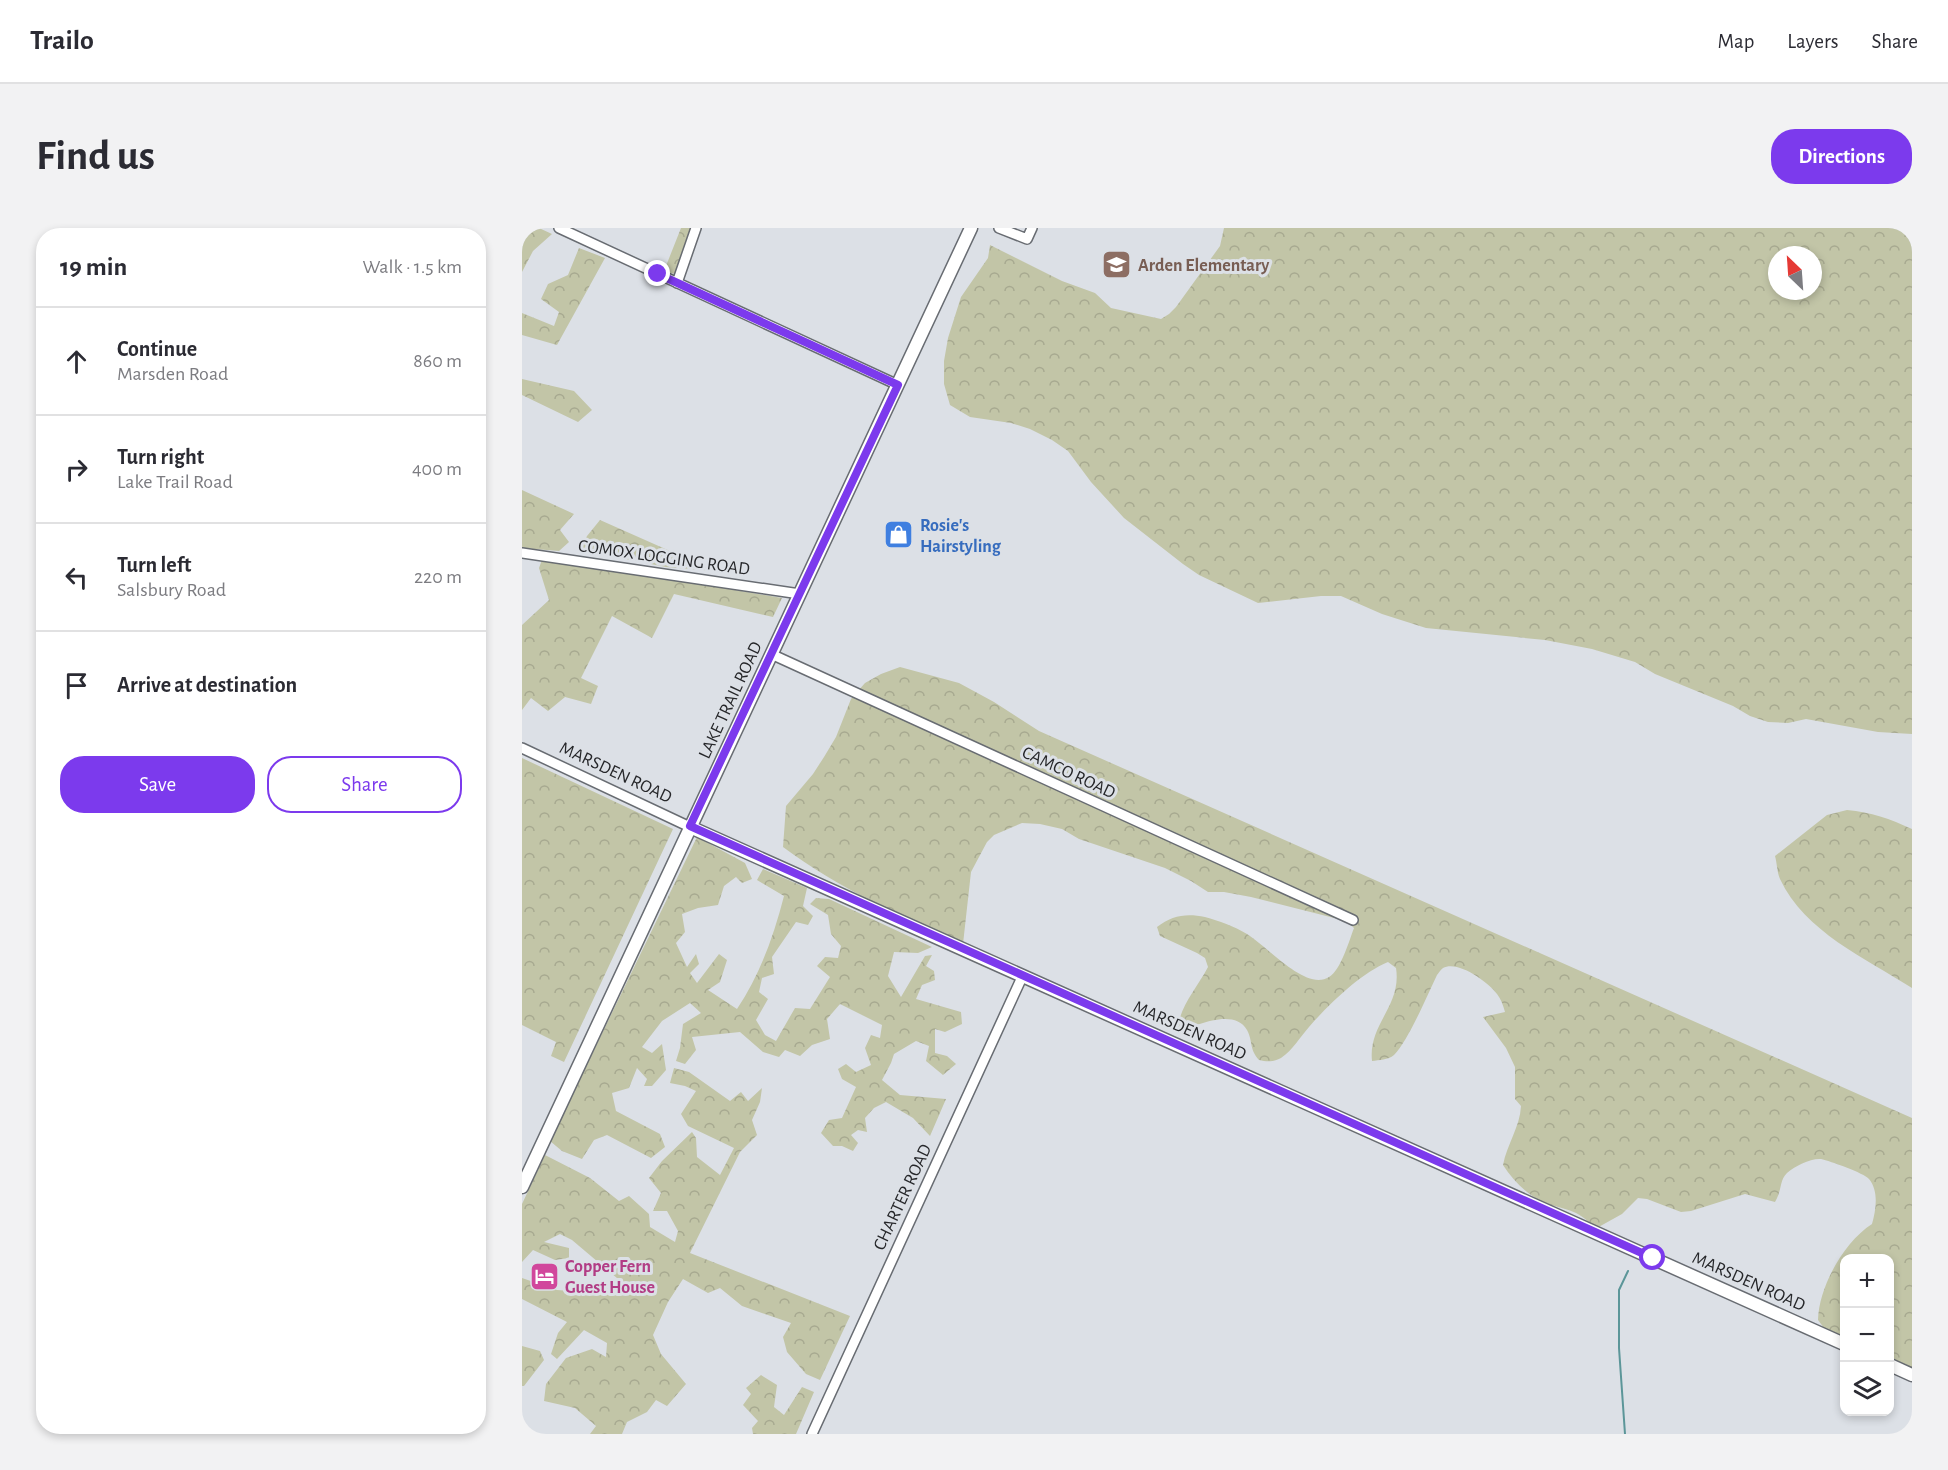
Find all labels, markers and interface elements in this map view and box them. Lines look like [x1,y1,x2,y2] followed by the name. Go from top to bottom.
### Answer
[30,27,94,55] text: Trailo
[1718,31,1754,52] text: Map
[1787,31,1838,52] text: Layers
[1871,31,1918,52] text: Share
[1771,129,1912,184] button: Directions
[36,135,155,177] text: Find us
[1768,246,1822,300] north arrow
[1101,249,1133,281] school or university icon: Arden Elementary
[60,254,127,280] text: 19 min
[363,257,462,277] text: Walk · 1.5 km
[1138,257,1270,275] place label: Arden Elementary
[644,260,670,286] route end
[117,338,197,360] text: Continue
[60,345,93,378] icon: ahead
[413,351,462,371] text: 860 m
[117,364,228,384] text: Marsden Road
[117,446,204,468] text: Turn right
[60,453,93,486] icon: right
[412,459,462,479] text: 400 m
[117,472,233,492] text: Lake Trail Road
[920,517,1002,556] place label: Rosie's Hairstyling
[883,519,915,551] shop icon: Rosie's Hairstyling
[577,537,751,579] street label: COMOX LOGGING ROAD
[117,554,191,576] text: Turn left
[60,561,93,594] icon: left
[414,567,462,587] text: 220 m
[117,580,226,600] text: Salsbury Road
[696,639,766,762] street label: LAKE TRAIL ROAD
[60,669,93,702] icon: arrive
[117,674,297,696] text: Arrive at destination
[557,739,675,807] street label: MARSDEN ROAD
[1019,743,1118,802] street label: CAMCO ROAD
[60,756,255,813] button: Save
[267,756,462,813] button: Share
[1130,998,1249,1064] street label: MARSDEN ROAD
[870,1142,935,1253] street label: CHARTER ROAD
[1639,1244,1665,1270] route start
[1689,1249,1808,1315] street label: MARSDEN ROAD
[1840,1254,1894,1416] map controls
[1840,1254,1894,1308] button: +
[565,1258,655,1297] place label: Copper Fern Guest House
[528,1260,560,1292] hotel icon: Copper Fern Guest House
[1840,1308,1894,1362] button: −
[1840,1362,1894,1416] button: layers

